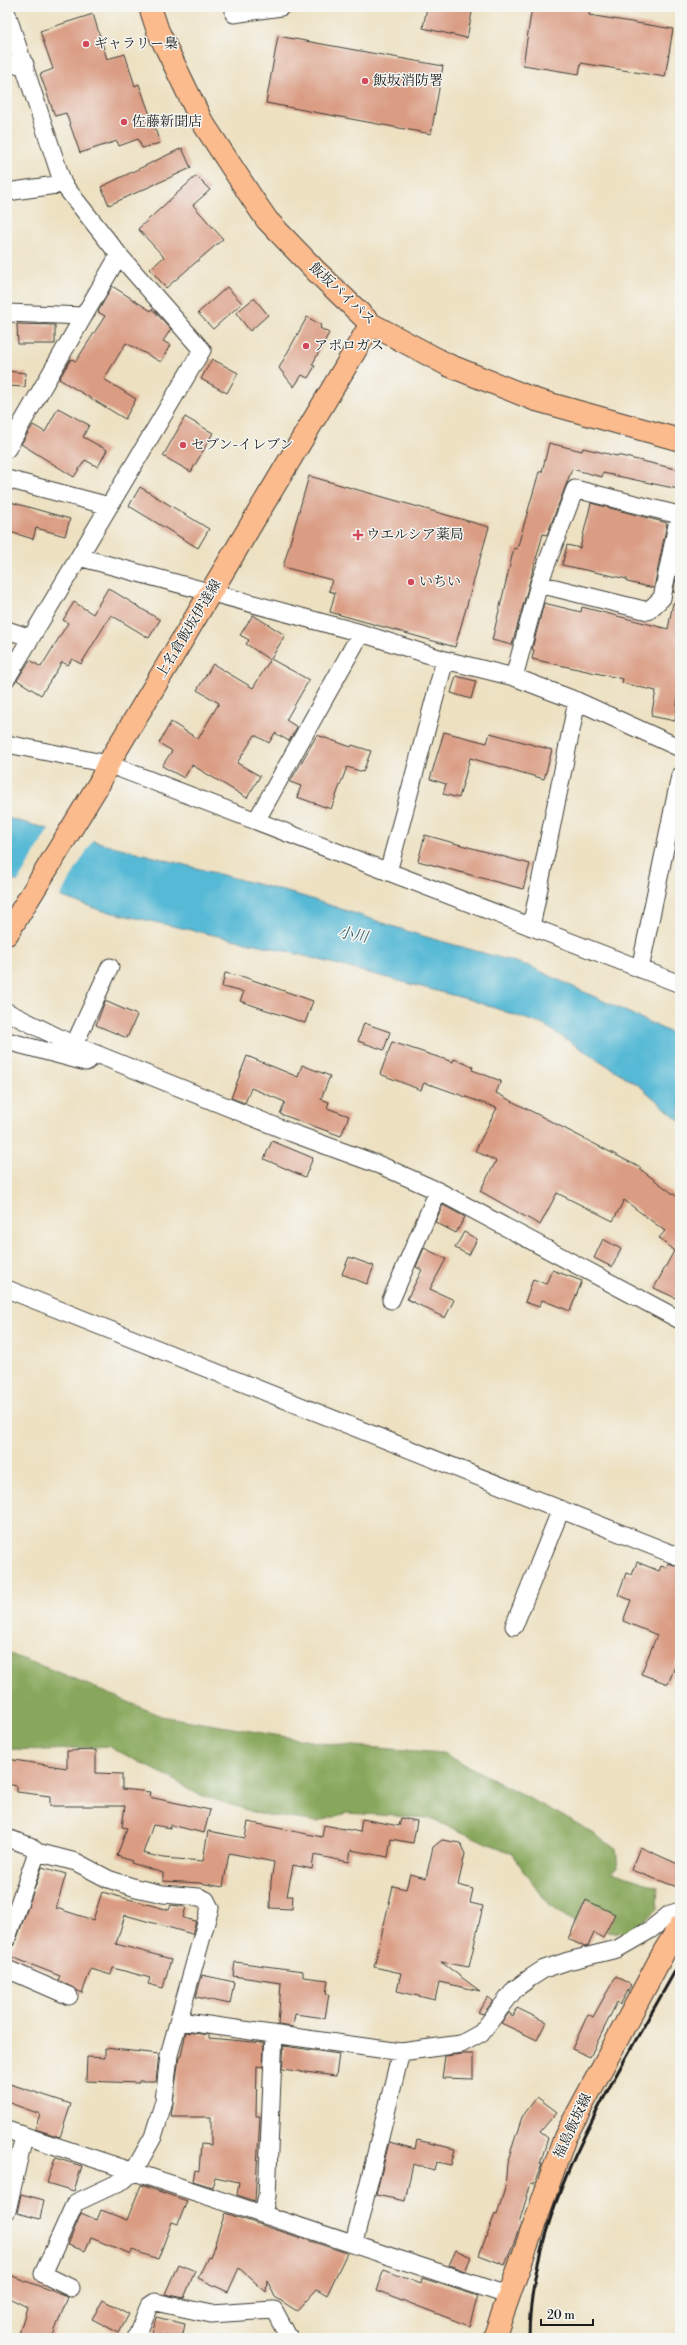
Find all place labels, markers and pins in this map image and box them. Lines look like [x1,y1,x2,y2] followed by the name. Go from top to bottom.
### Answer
[94,35,178,53] place label: ギャラリー梟
[81,39,91,49] marker: ギャラリー梟
[373,72,443,90] place label: 飯坂消防署
[360,76,370,86] marker: 飯坂消防署
[132,113,202,131] place label: 佐藤新聞店
[119,117,129,127] marker: 佐藤新聞店
[314,337,384,355] place label: アポロガス
[301,341,311,351] marker: アポロガス
[191,436,293,454] place label: セブン-イレブン
[178,440,188,450] marker: セブン-イレブン
[366,526,464,544] place label: ウエルシア薬局
[353,530,363,540] marker: ウエルシア薬局
[419,573,461,591] place label: いちい
[406,577,416,587] marker: いちい

